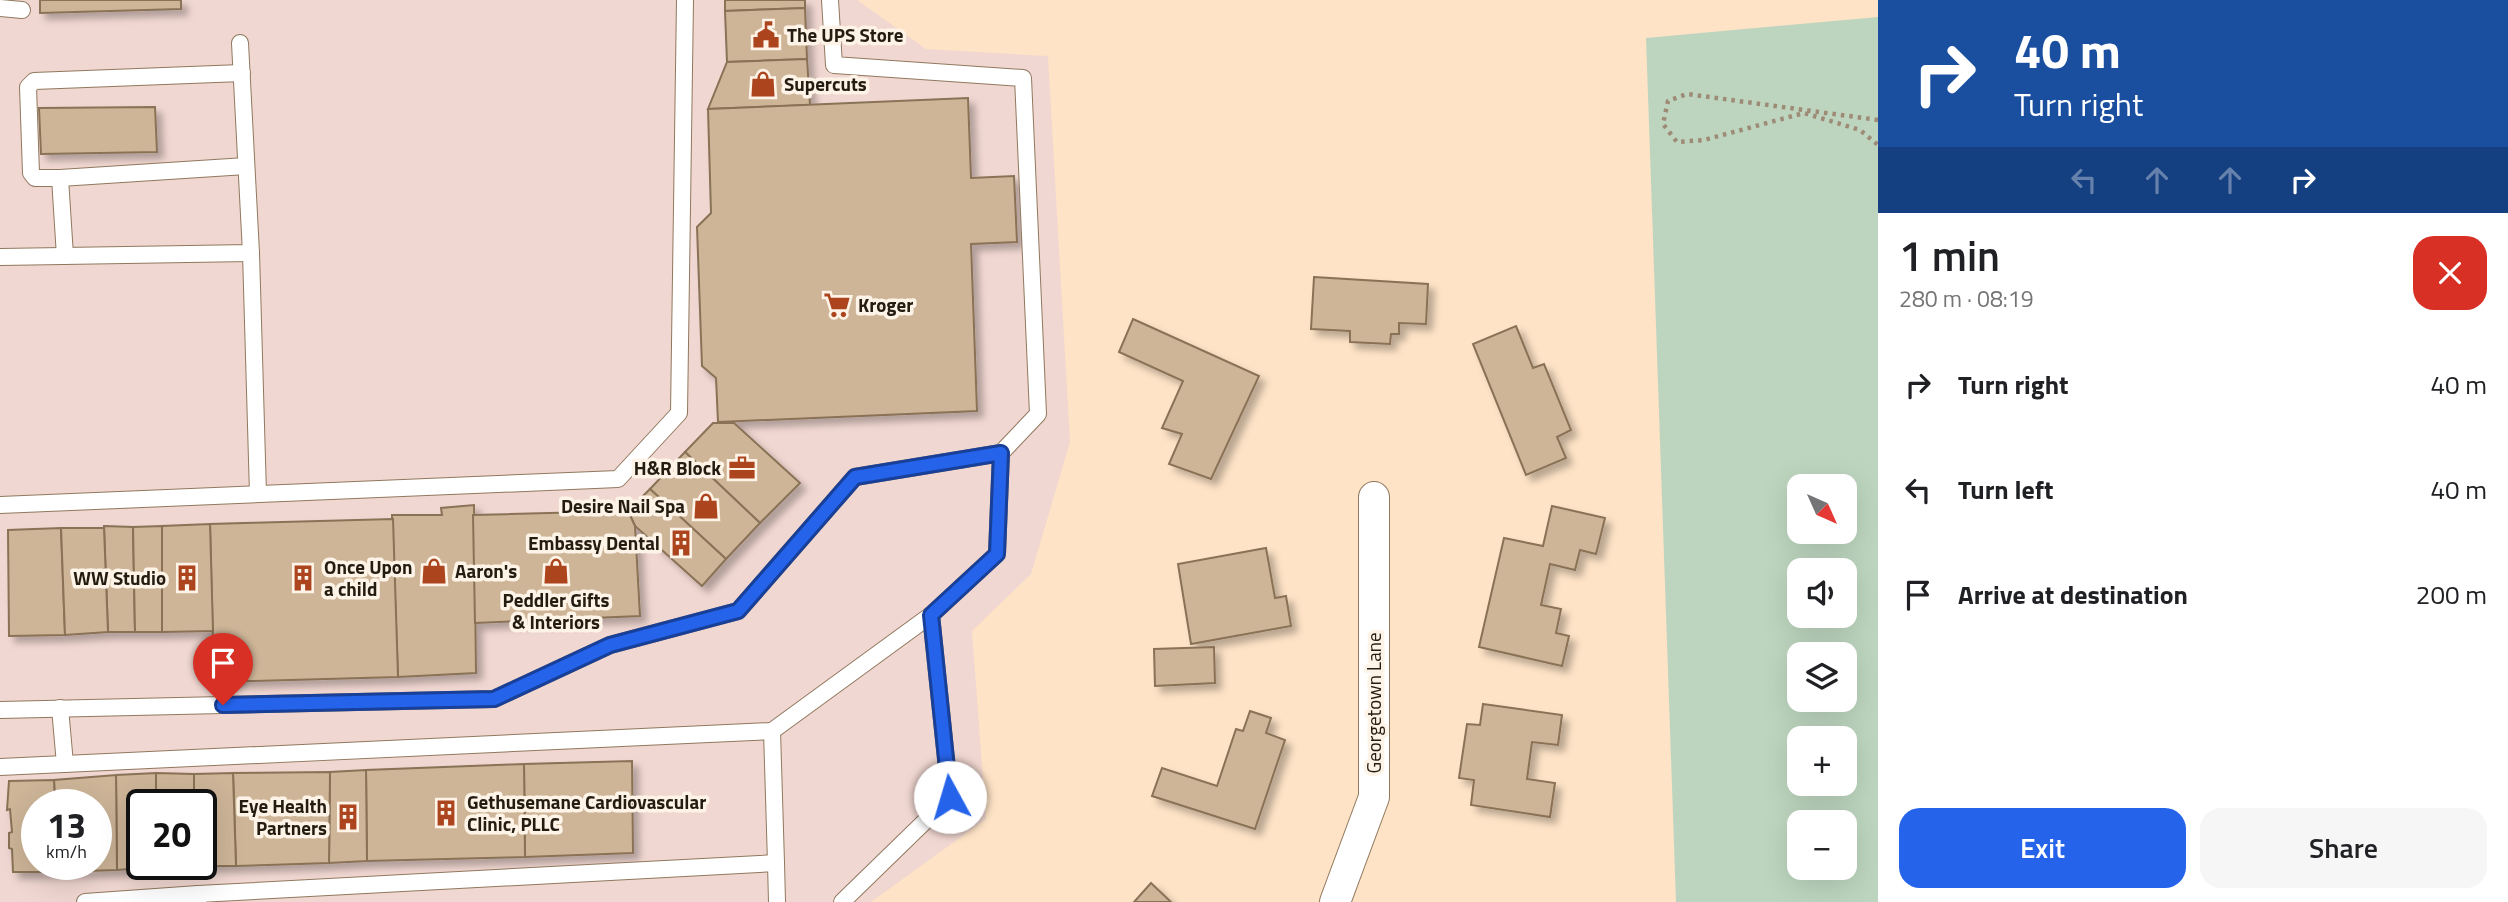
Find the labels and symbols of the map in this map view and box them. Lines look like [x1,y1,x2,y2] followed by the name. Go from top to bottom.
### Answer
[751,20,781,50] public building icon: The UPS Store
[787,20,904,49] place label: The UPS Store
[748,69,778,99] shop icon: Supercuts
[784,69,867,98] place label: Supercuts
[822,290,852,320] supermarket icon: Kroger
[858,290,913,319] place label: Kroger
[634,453,721,482] place label: H&R Block
[727,453,757,483] office icon: H&R Block
[1787,474,1857,544] north arrow
[561,491,685,520] place label: Desire Nail Spa
[691,491,721,521] shop icon: Desire Nail Spa
[528,528,660,557] place label: Embassy Dental
[666,528,696,558] building icon: Embassy Dental
[324,552,412,603] place label: Once Upon a child
[419,556,449,586] shop icon: Aaron's
[455,556,517,585] place label: Aaron's
[541,556,571,586] shop icon: Peddler Gifts & Interiors
[73,563,166,592] place label: WW Studio
[172,563,202,593] building icon: WW Studio
[288,563,318,593] building icon: Once Upon a child
[503,585,610,636] place label: Peddler Gifts & Interiors
[193,633,253,705] pin
[1359,633,1388,773] street label: Georgetown Lane
[913,760,987,834] position arrow
[467,787,706,838] place label: Gethusemane Cardiovascular Clinic, PLLC
[126,789,217,880] speed limit sign: 20
[239,791,327,842] place label: Eye Health Partners
[431,798,461,828] building icon: Gethusemane Cardiovascular Clinic, PLLC
[333,802,363,832] building icon: Eye Health Partners

